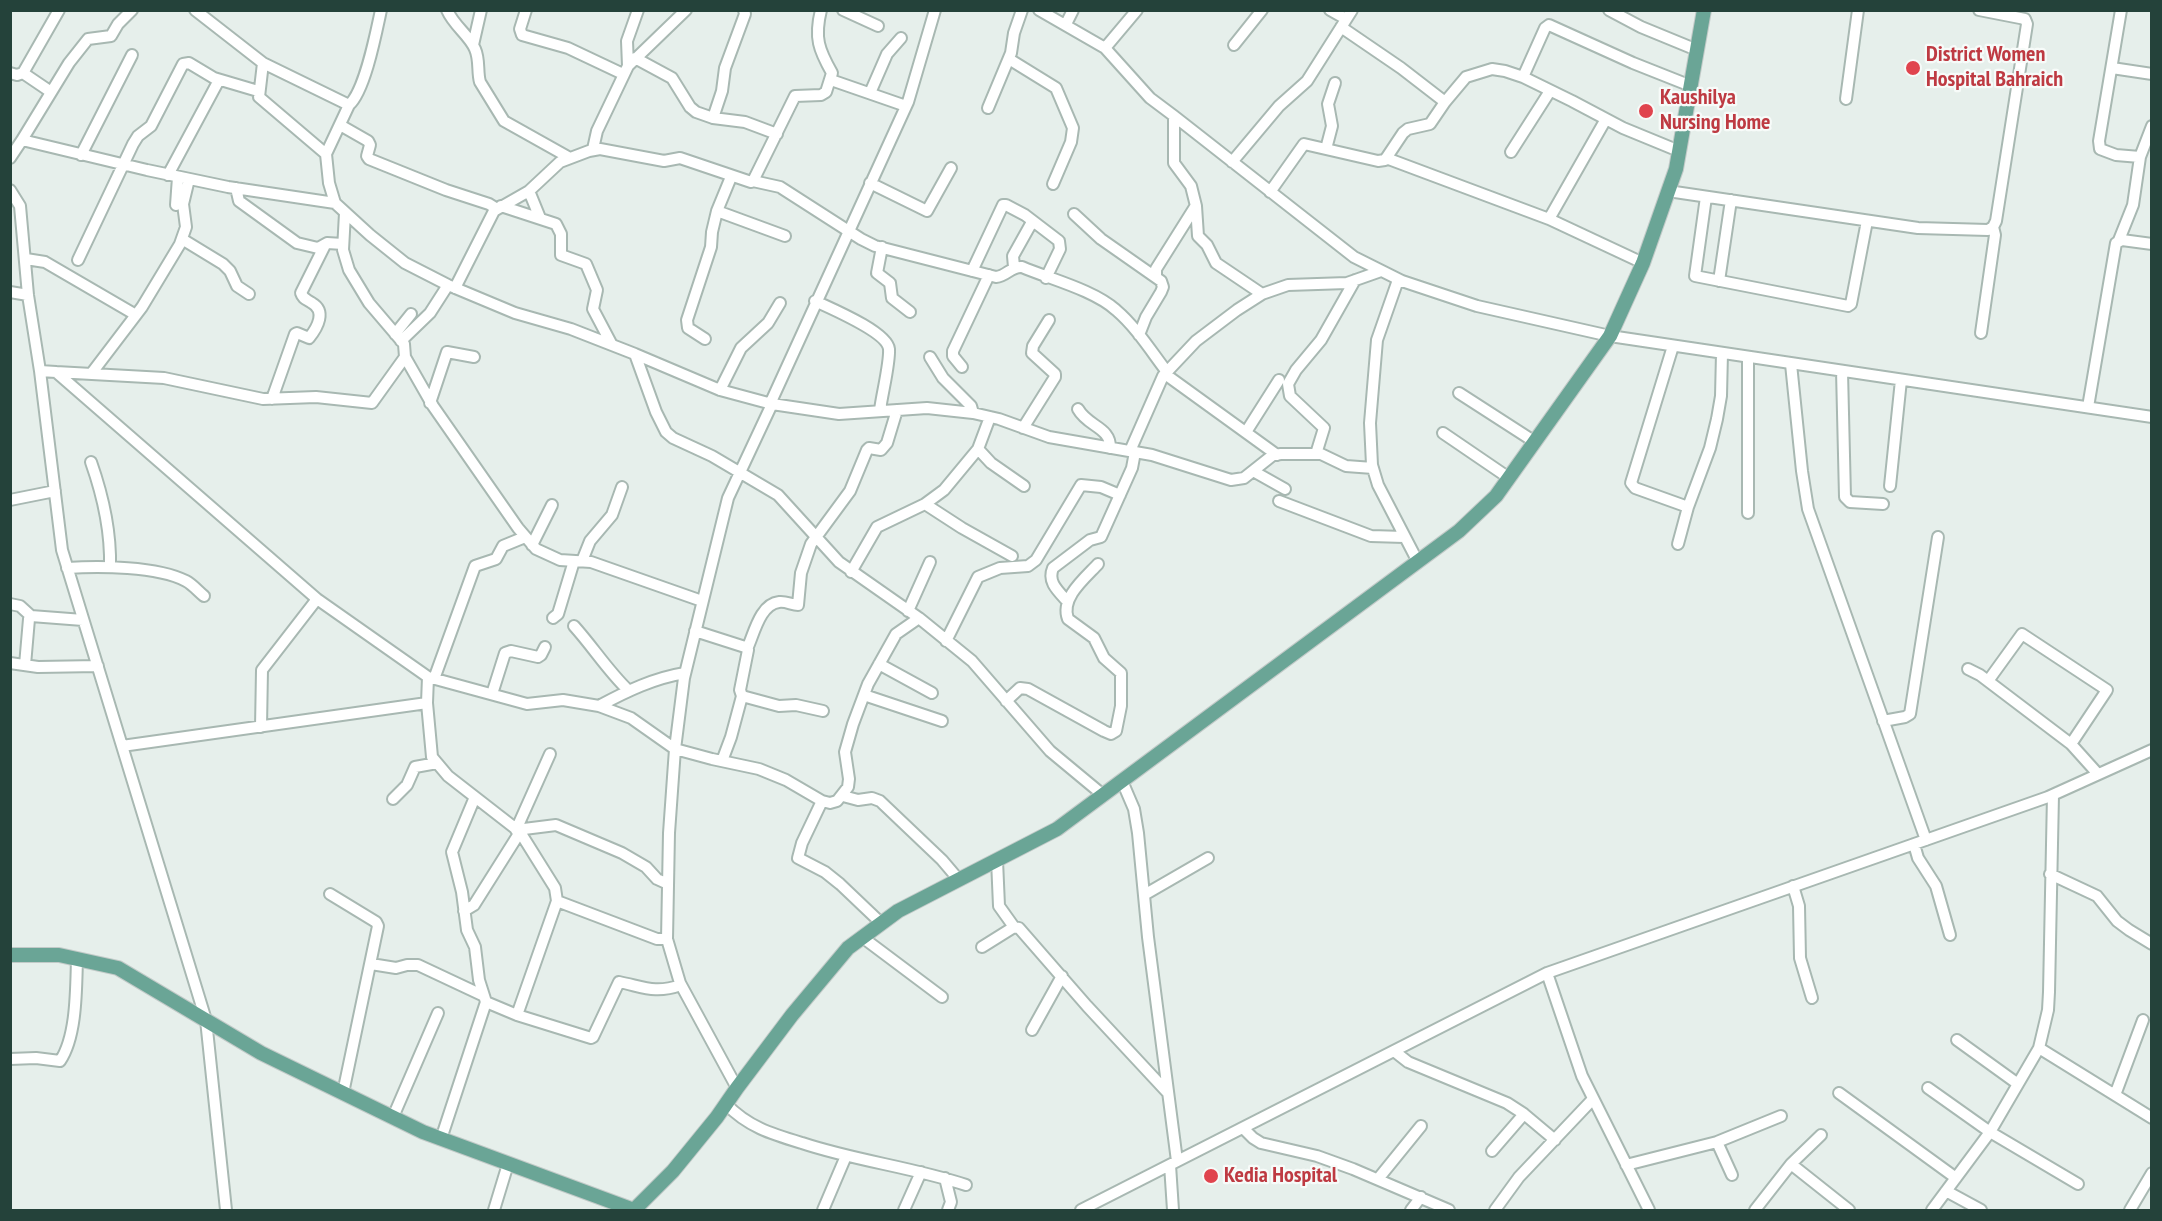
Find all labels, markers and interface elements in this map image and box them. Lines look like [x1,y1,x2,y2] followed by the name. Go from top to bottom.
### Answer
[1926,42,2063,94] place label: District Women Hospital Bahraich
[1904,59,1922,77] marker: District Women Hospital Bahraich
[1660,85,1770,136] place label: Kaushilya Nursing Home
[1637,102,1655,120] marker: Kaushilya Nursing Home
[1224,1163,1337,1189] place label: Kedia Hospital
[1202,1167,1220,1185] marker: Kedia Hospital

